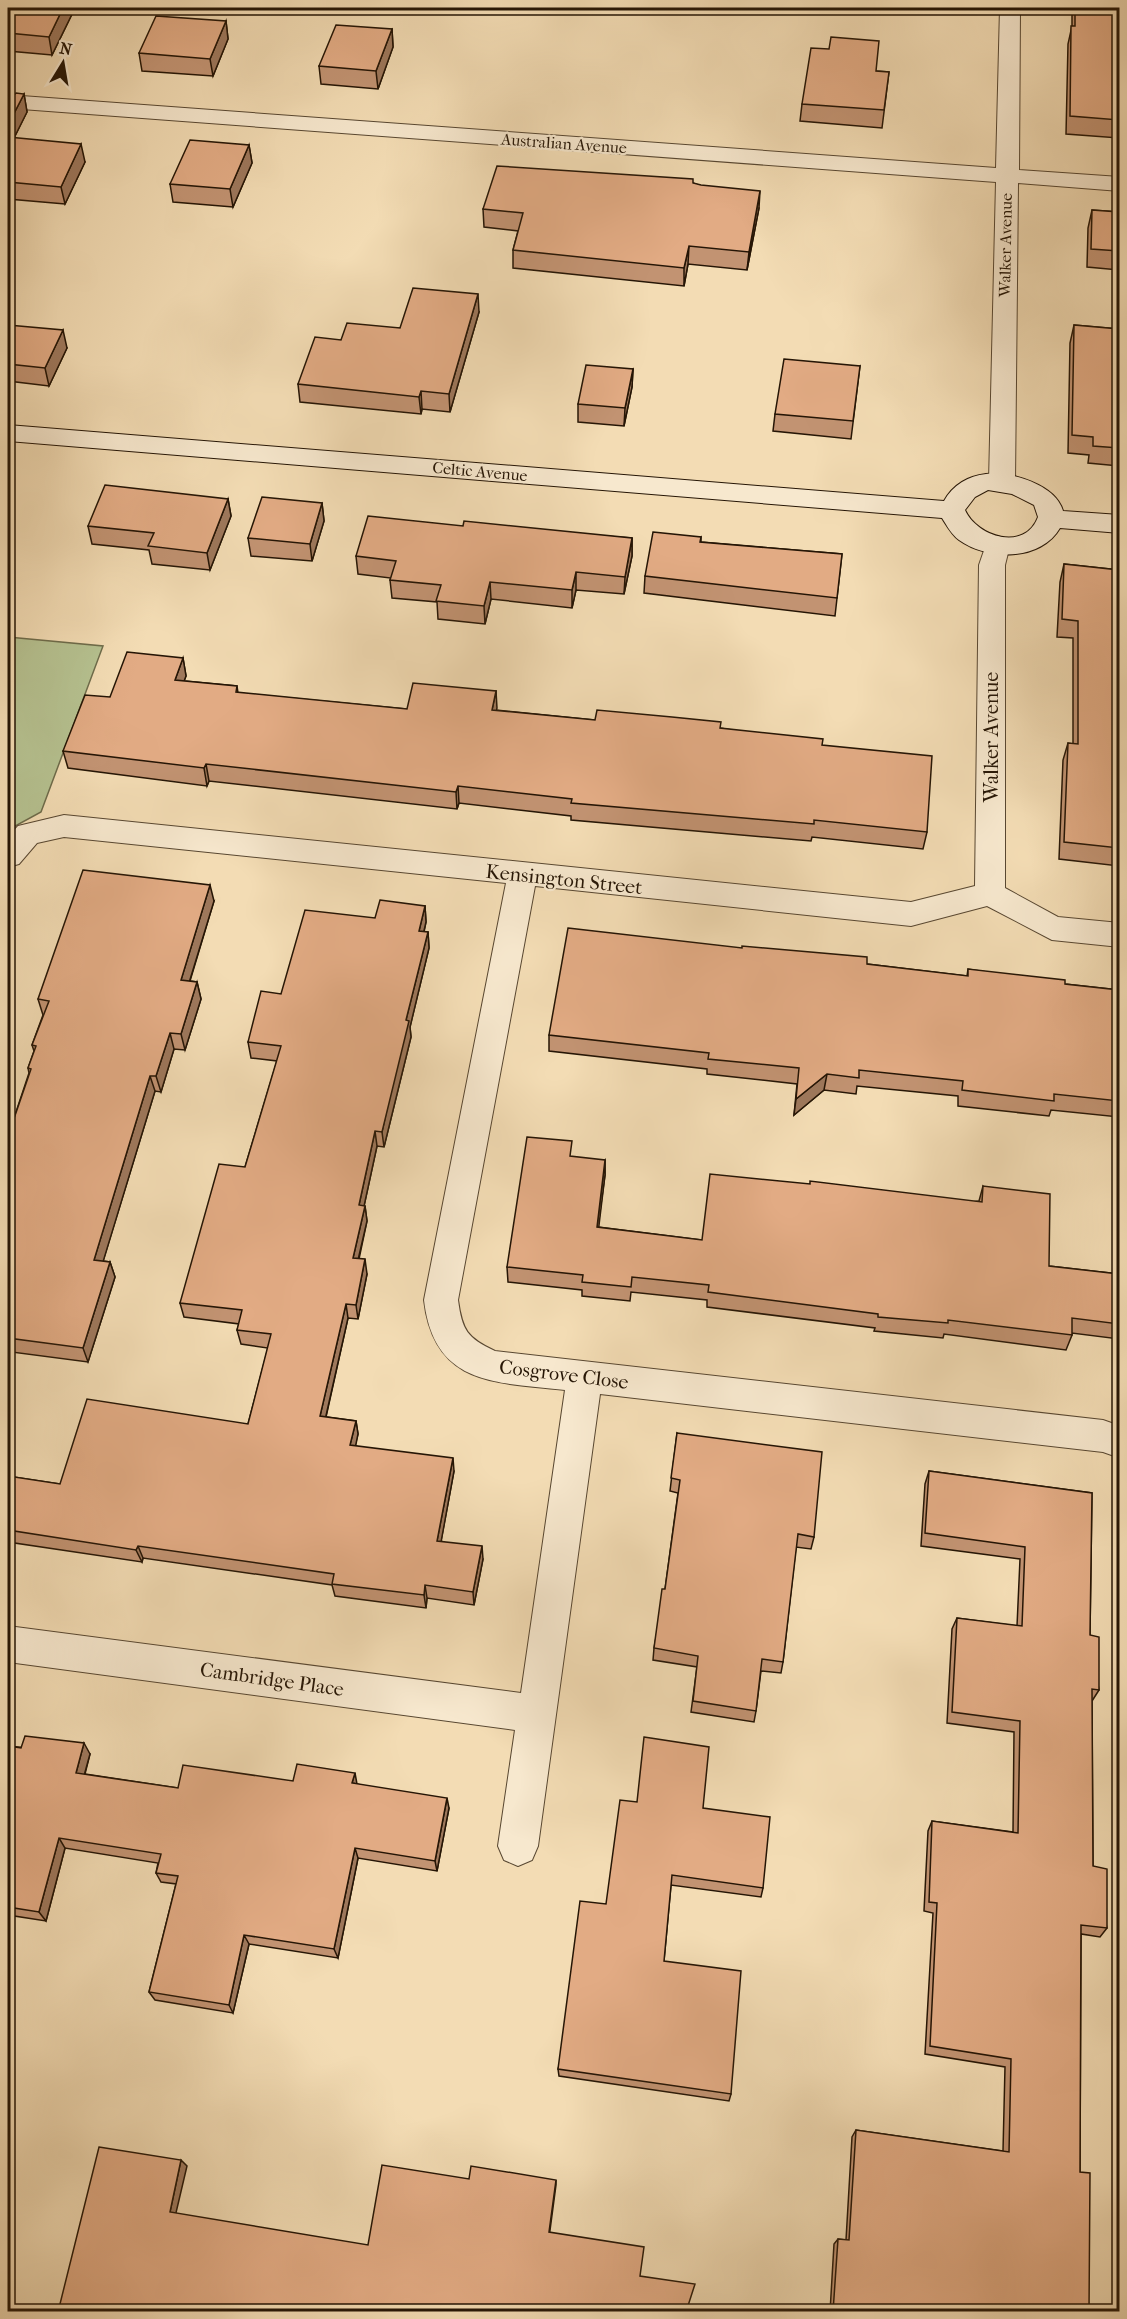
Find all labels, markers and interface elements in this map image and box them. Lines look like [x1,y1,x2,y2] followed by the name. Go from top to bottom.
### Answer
[33,33,93,93] north arrow
[58,38,74,59] text: N
[499,130,628,157] street label: Australian Avenue
[995,193,1016,298] street label: Walker Avenue
[432,458,528,485] street label: Celtic Avenue
[980,672,1003,803] street label: Walker Avenue
[484,860,643,899] street label: Kensington Street
[498,1355,630,1394] street label: Cosgrove Close
[198,1658,346,1701] street label: Cambridge Place

